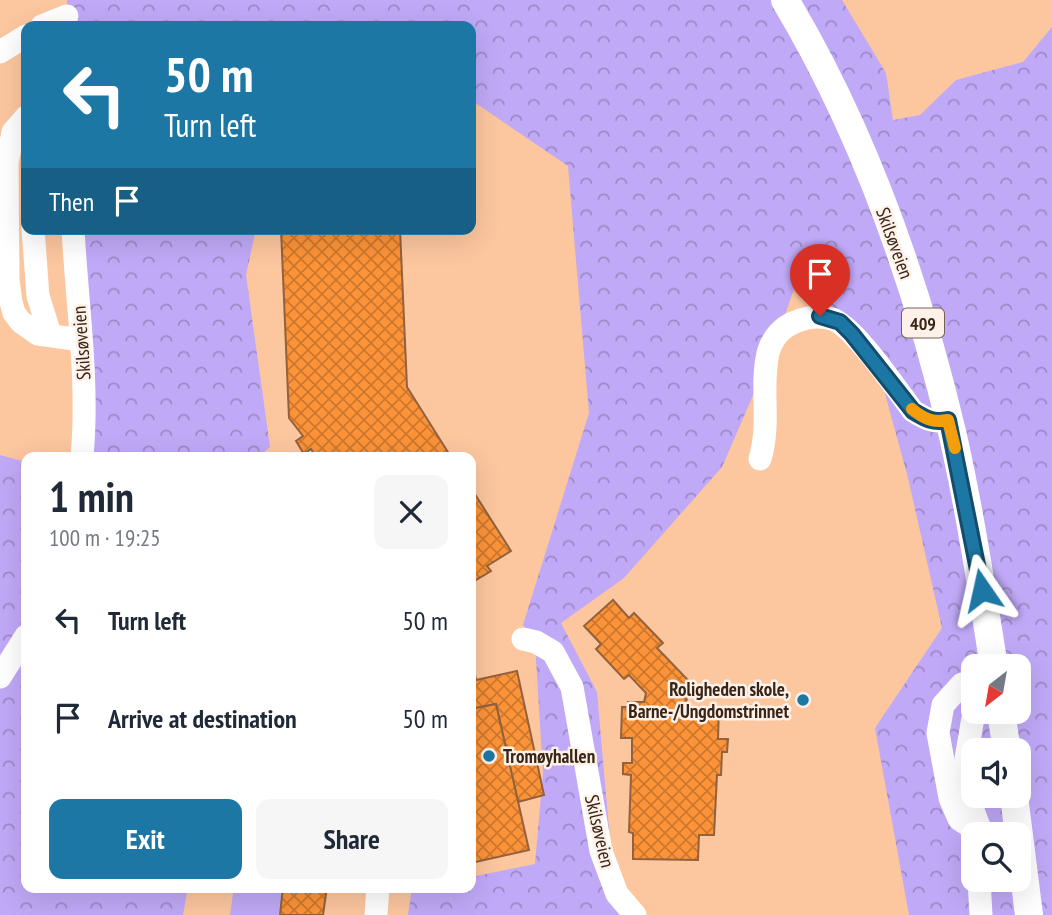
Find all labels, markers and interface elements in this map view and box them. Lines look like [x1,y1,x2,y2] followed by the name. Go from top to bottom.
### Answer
[164,42,253,106] text: 50 m
[49,49,140,140] icon: left
[164,104,256,146] text: Turn left
[108,182,146,220] icon: arrive
[49,185,94,218] text: Then
[871,204,919,282] street label: Skilsøveien
[790,244,850,316] pin
[801,255,839,293] icon: arrive
[66,305,96,381] street label: Skilsøveien
[902,309,944,338] road number: 409
[49,469,134,524] text: 1 min
[374,475,448,549] button: close
[49,523,161,552] text: 100 m · 19:25
[945,553,1019,627] position arrow
[49,601,87,639] icon: left
[108,604,186,637] text: Turn left
[402,604,448,637] text: 50 m
[961,654,1031,724] north arrow
[961,654,1031,892] map controls
[628,677,789,723] place label: Roligheden skole, Barne-/Ungdomstrinnet
[795,692,811,708] marker: Roligheden skole, Barne-/Ungdomstrinnet
[49,699,87,737] icon: arrive
[108,702,297,735] text: Arrive at destination
[402,702,448,735] text: 50 m
[961,738,1031,808] button: sound
[503,744,595,768] place label: Tromøyhallen
[481,748,497,764] marker: Tromøyhallen
[580,792,620,870] street label: Skilsøveien
[49,799,242,879] button: Exit
[256,799,448,879] button: Share
[961,822,1031,892] button: search

